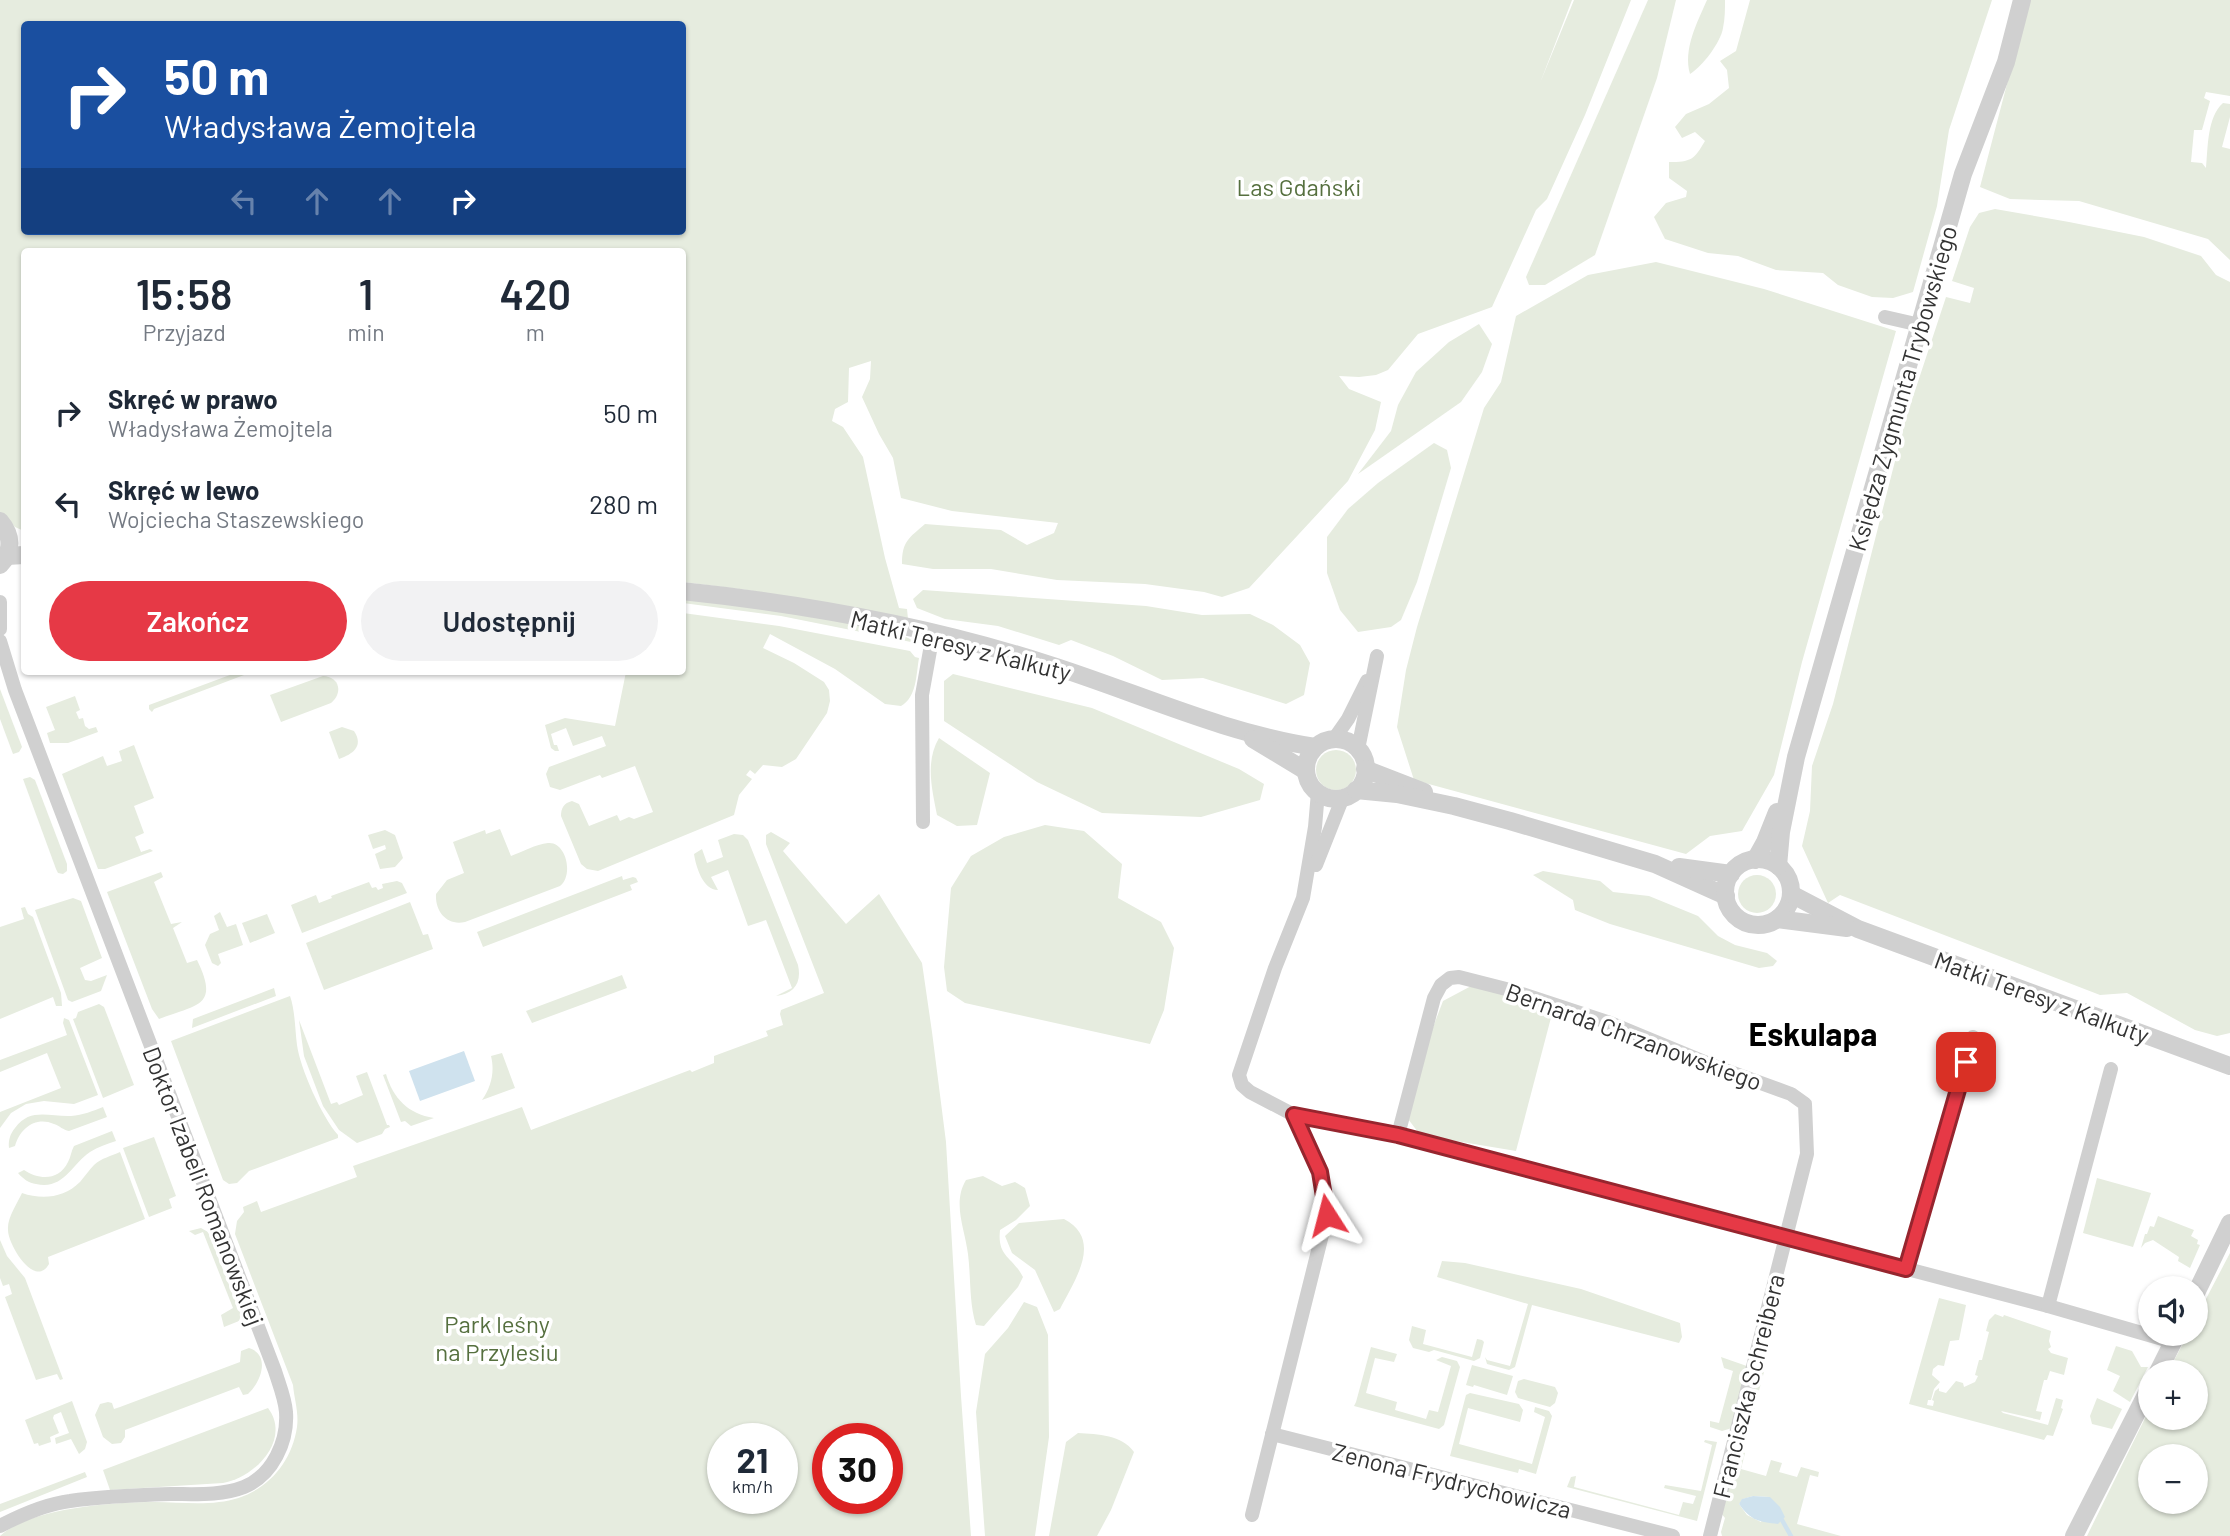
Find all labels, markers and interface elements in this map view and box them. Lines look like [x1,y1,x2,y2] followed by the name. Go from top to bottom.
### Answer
[164,46,269,105] text: 50 m
[49,49,140,140] icon: right
[164,106,477,144] text: Władysława Żemojtela
[1237,172,1361,201] park label: Las Gdański
[225,182,263,220] icon: left
[298,182,336,220] icon: ahead
[371,182,409,220] icon: ahead
[444,182,482,220] icon: right
[1842,222,1962,554] street label: Księdza Zygmunta Trybowskiego
[136,268,233,318] text: 15:58
[359,268,373,318] text: 1
[500,268,571,318] text: 420
[143,318,226,346] text: Przyjazd
[347,318,385,346] text: min
[526,318,545,346] text: m
[108,383,278,414] text: Skręć w prawo
[49,394,87,432] icon: right
[603,397,658,428] text: 50 m
[108,414,333,442] text: Władysława Żemojtela
[108,474,260,505] text: Skręć w lewo
[49,485,87,523] icon: left
[589,488,658,519] text: 280 m
[108,505,364,533] text: Wojciecha Staszewskiego
[49,581,347,661] button: Zakończ
[361,581,658,661] button: Udostępnij
[848,604,1074,686] street label: Matki Teresy z Kalkuty
[1931,945,2153,1049] street label: Matki Teresy z Kalkuty
[1502,976,1766,1096] street label: Bernarda Chrzanowskiego
[1748,1014,1878,1052] district label: Eskulapa
[1936,1032,1996,1092] pin
[137,1042,271,1330] street label: Doktor Izabeli Romanowskiej
[1947,1043,1985,1081] icon: arrive
[1290,1178,1364,1252] position arrow
[1706,1271,1790,1501] street label: Franciszka Schreibera
[2138,1276,2208,1514] map controls
[2138,1276,2208,1346] button: sound
[435,1309,559,1366] park label: Park leśny na Przylesiu
[2138,1360,2208,1430] button: +
[812,1423,903,1514] speed limit sign: 30
[1330,1436,1574,1524] street label: Zenona Frydrychowicza
[737,1438,768,1480] text: 21
[2138,1444,2208,1514] button: −
[732,1475,773,1497] text: km/h

